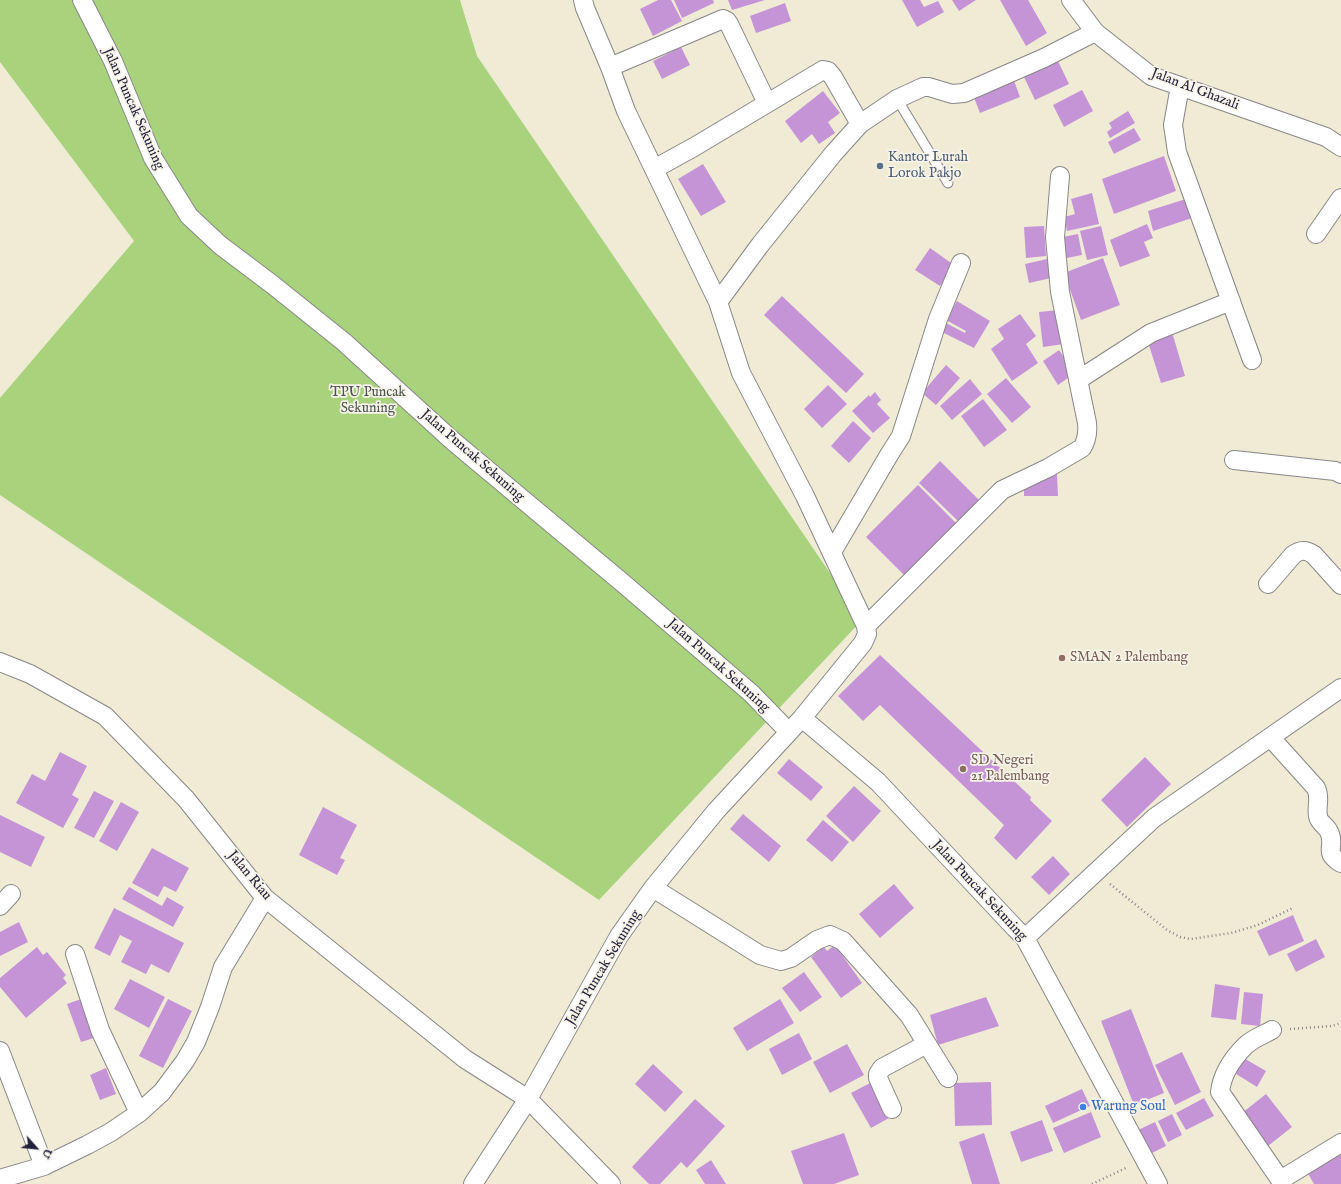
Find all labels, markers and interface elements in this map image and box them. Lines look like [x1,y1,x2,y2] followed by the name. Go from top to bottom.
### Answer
[99,45,167,173] street label: Jalan Puncak Sekuning
[1149,66,1241,114] street label: Jalan Al Ghazali
[888,150,968,182] place label: Kantor Lurah Lorok Pakjo
[875,161,885,171] marker: Kantor Lurah Lorok Pakjo
[330,385,406,418] park label: TPU Puncak Sekuning
[417,406,527,506] street label: Jalan Puncak Sekuning
[663,616,773,716] street label: Jalan Puncak Sekuning
[1070,650,1188,666] place label: SMAN 2 Palembang
[1057,653,1067,663] marker: SMAN 2 Palembang
[971,753,1049,786] place label: SD Negeri 21 Palembang
[958,764,968,774] marker: SD Negeri 21 Palembang
[928,837,1030,945] street label: Jalan Puncak Sekuning
[223,848,275,904] street label: Jalan Riau
[563,907,645,1029] street label: Jalan Puncak Sekuning
[1091,1099,1166,1115] place label: Warung Soul
[1078,1102,1088,1112] marker: Warung Soul
[16,1128,56,1168] north arrow
[38,1146,55,1161] text: U

